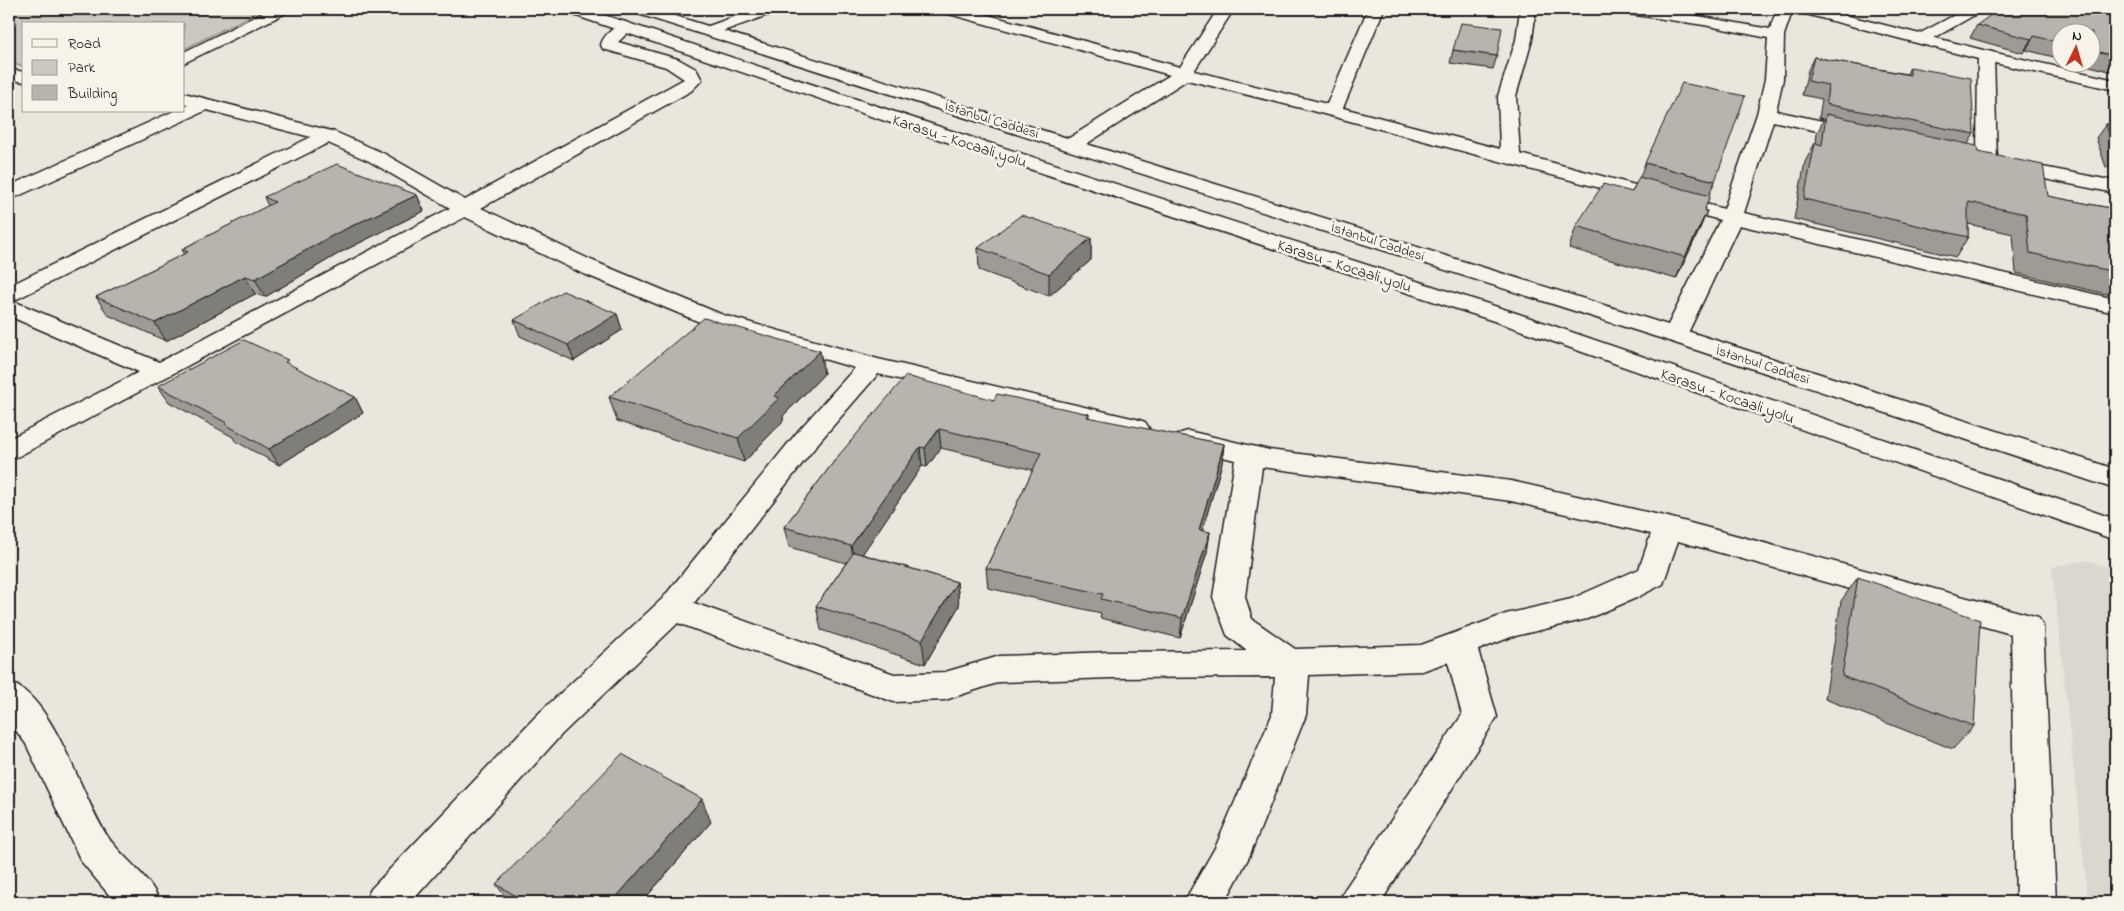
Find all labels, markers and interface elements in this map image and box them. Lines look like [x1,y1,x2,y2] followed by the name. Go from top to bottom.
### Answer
[22,22,185,112] legend
[2052,22,2102,72] north arrow
[2071,26,2083,47] text: N
[68,33,101,55] text: Road
[68,57,96,79] text: Park
[67,83,117,106] text: Building
[942,96,1041,145] street label: İstanbul Caddesi
[889,109,1030,175] street label: Karasu - Kocaali yolu
[1328,217,1427,268] street label: İstanbul Caddesi
[1274,234,1415,300] street label: Karasu - Kocaali yolu
[1713,340,1812,391] street label: İstanbul Caddesi
[1657,363,1798,431] street label: Karasu - Kocaali yolu

